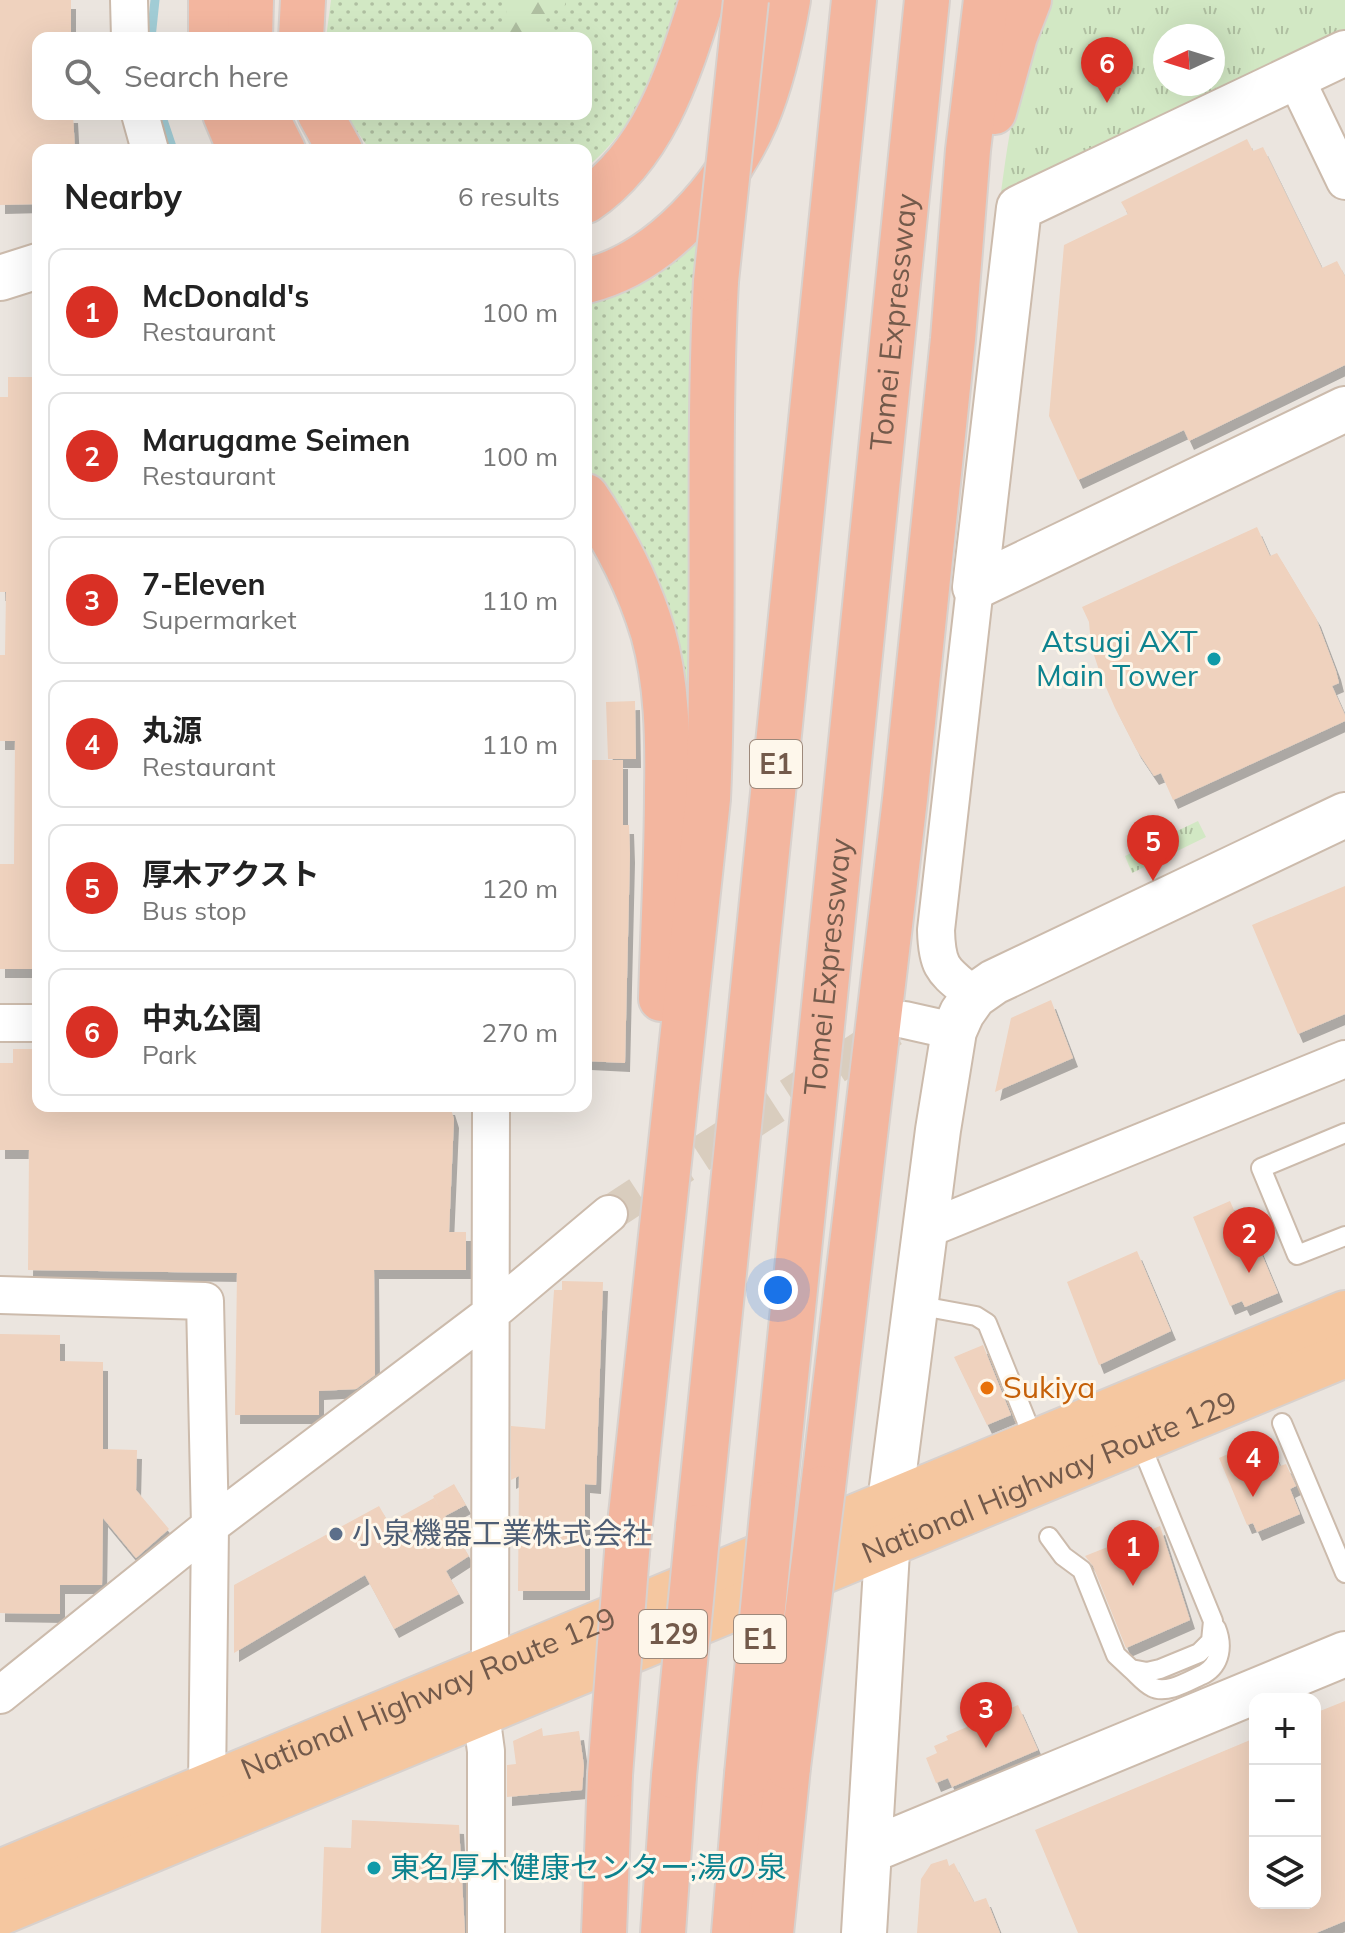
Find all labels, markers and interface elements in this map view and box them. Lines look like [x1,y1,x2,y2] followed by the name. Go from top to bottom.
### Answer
[1153,24,1225,96] north arrow
[32,32,592,120] search box
[1081,37,1133,103] pin: 6
[60,54,104,98] icon: search
[124,57,289,95] text: Search here
[64,175,182,218] text: Nearby
[458,180,560,213] text: 6 results
[861,192,925,453] street label: Tomei Expressway
[142,277,309,315] text: McDonald's
[84,296,100,329] text: 1
[482,296,558,329] text: 100 m
[142,315,276,348] text: Restaurant
[142,421,410,459] text: Marugame Seimen
[84,440,100,473] text: 2
[482,440,558,473] text: 100 m
[142,459,276,492] text: Restaurant
[142,565,266,603] text: 7-Eleven
[84,584,100,617] text: 3
[482,584,558,617] text: 110 m
[142,603,297,636] text: Supermarket
[1036,622,1198,694] place label: Atsugi AXT Main Tower
[1205,650,1223,668] marker: Atsugi AXT Main Tower
[142,711,202,749] text: 丸源
[84,728,100,761] text: 4
[482,728,558,761] text: 110 m
[750,740,802,788] road number: E1
[142,750,276,783] text: Restaurant
[1127,815,1179,881] pin: 5
[795,836,859,1097] street label: Tomei Expressway
[142,855,320,893] text: 厚木アクスト
[84,872,100,905] text: 5
[482,872,558,905] text: 120 m
[142,894,247,927] text: Bus stop
[142,999,262,1037] text: 中丸公園
[84,1016,100,1049] text: 6
[482,1016,558,1049] text: 270 m
[142,1038,197,1071] text: Park
[1223,1207,1275,1273] pin: 2
[758,1270,798,1310] your location
[1003,1368,1095,1406] place label: Sukiya
[978,1379,996,1397] marker: Sukiya
[857,1382,1241,1572] street label: National Highway Route 129
[1227,1431,1279,1497] pin: 4
[352,1514,652,1552] place label: 小泉機器工業株式会社
[1107,1520,1159,1586] pin: 1
[327,1525,345,1543] marker: 小泉機器工業株式会社
[235,1598,621,1788] street label: National Highway Route 129
[639,1610,707,1658] road number: 129
[734,1615,786,1663] road number: E1
[960,1682,1012,1748] pin: 3
[1249,1693,1321,1909] map controls
[1249,1693,1321,1765] button: +
[1249,1765,1321,1837] button: −
[1249,1837,1321,1909] button: layers
[390,1848,787,1886] place label: 東名厚木健康センター;湯の泉
[365,1859,383,1877] marker: 東名厚木健康センター;湯の泉

